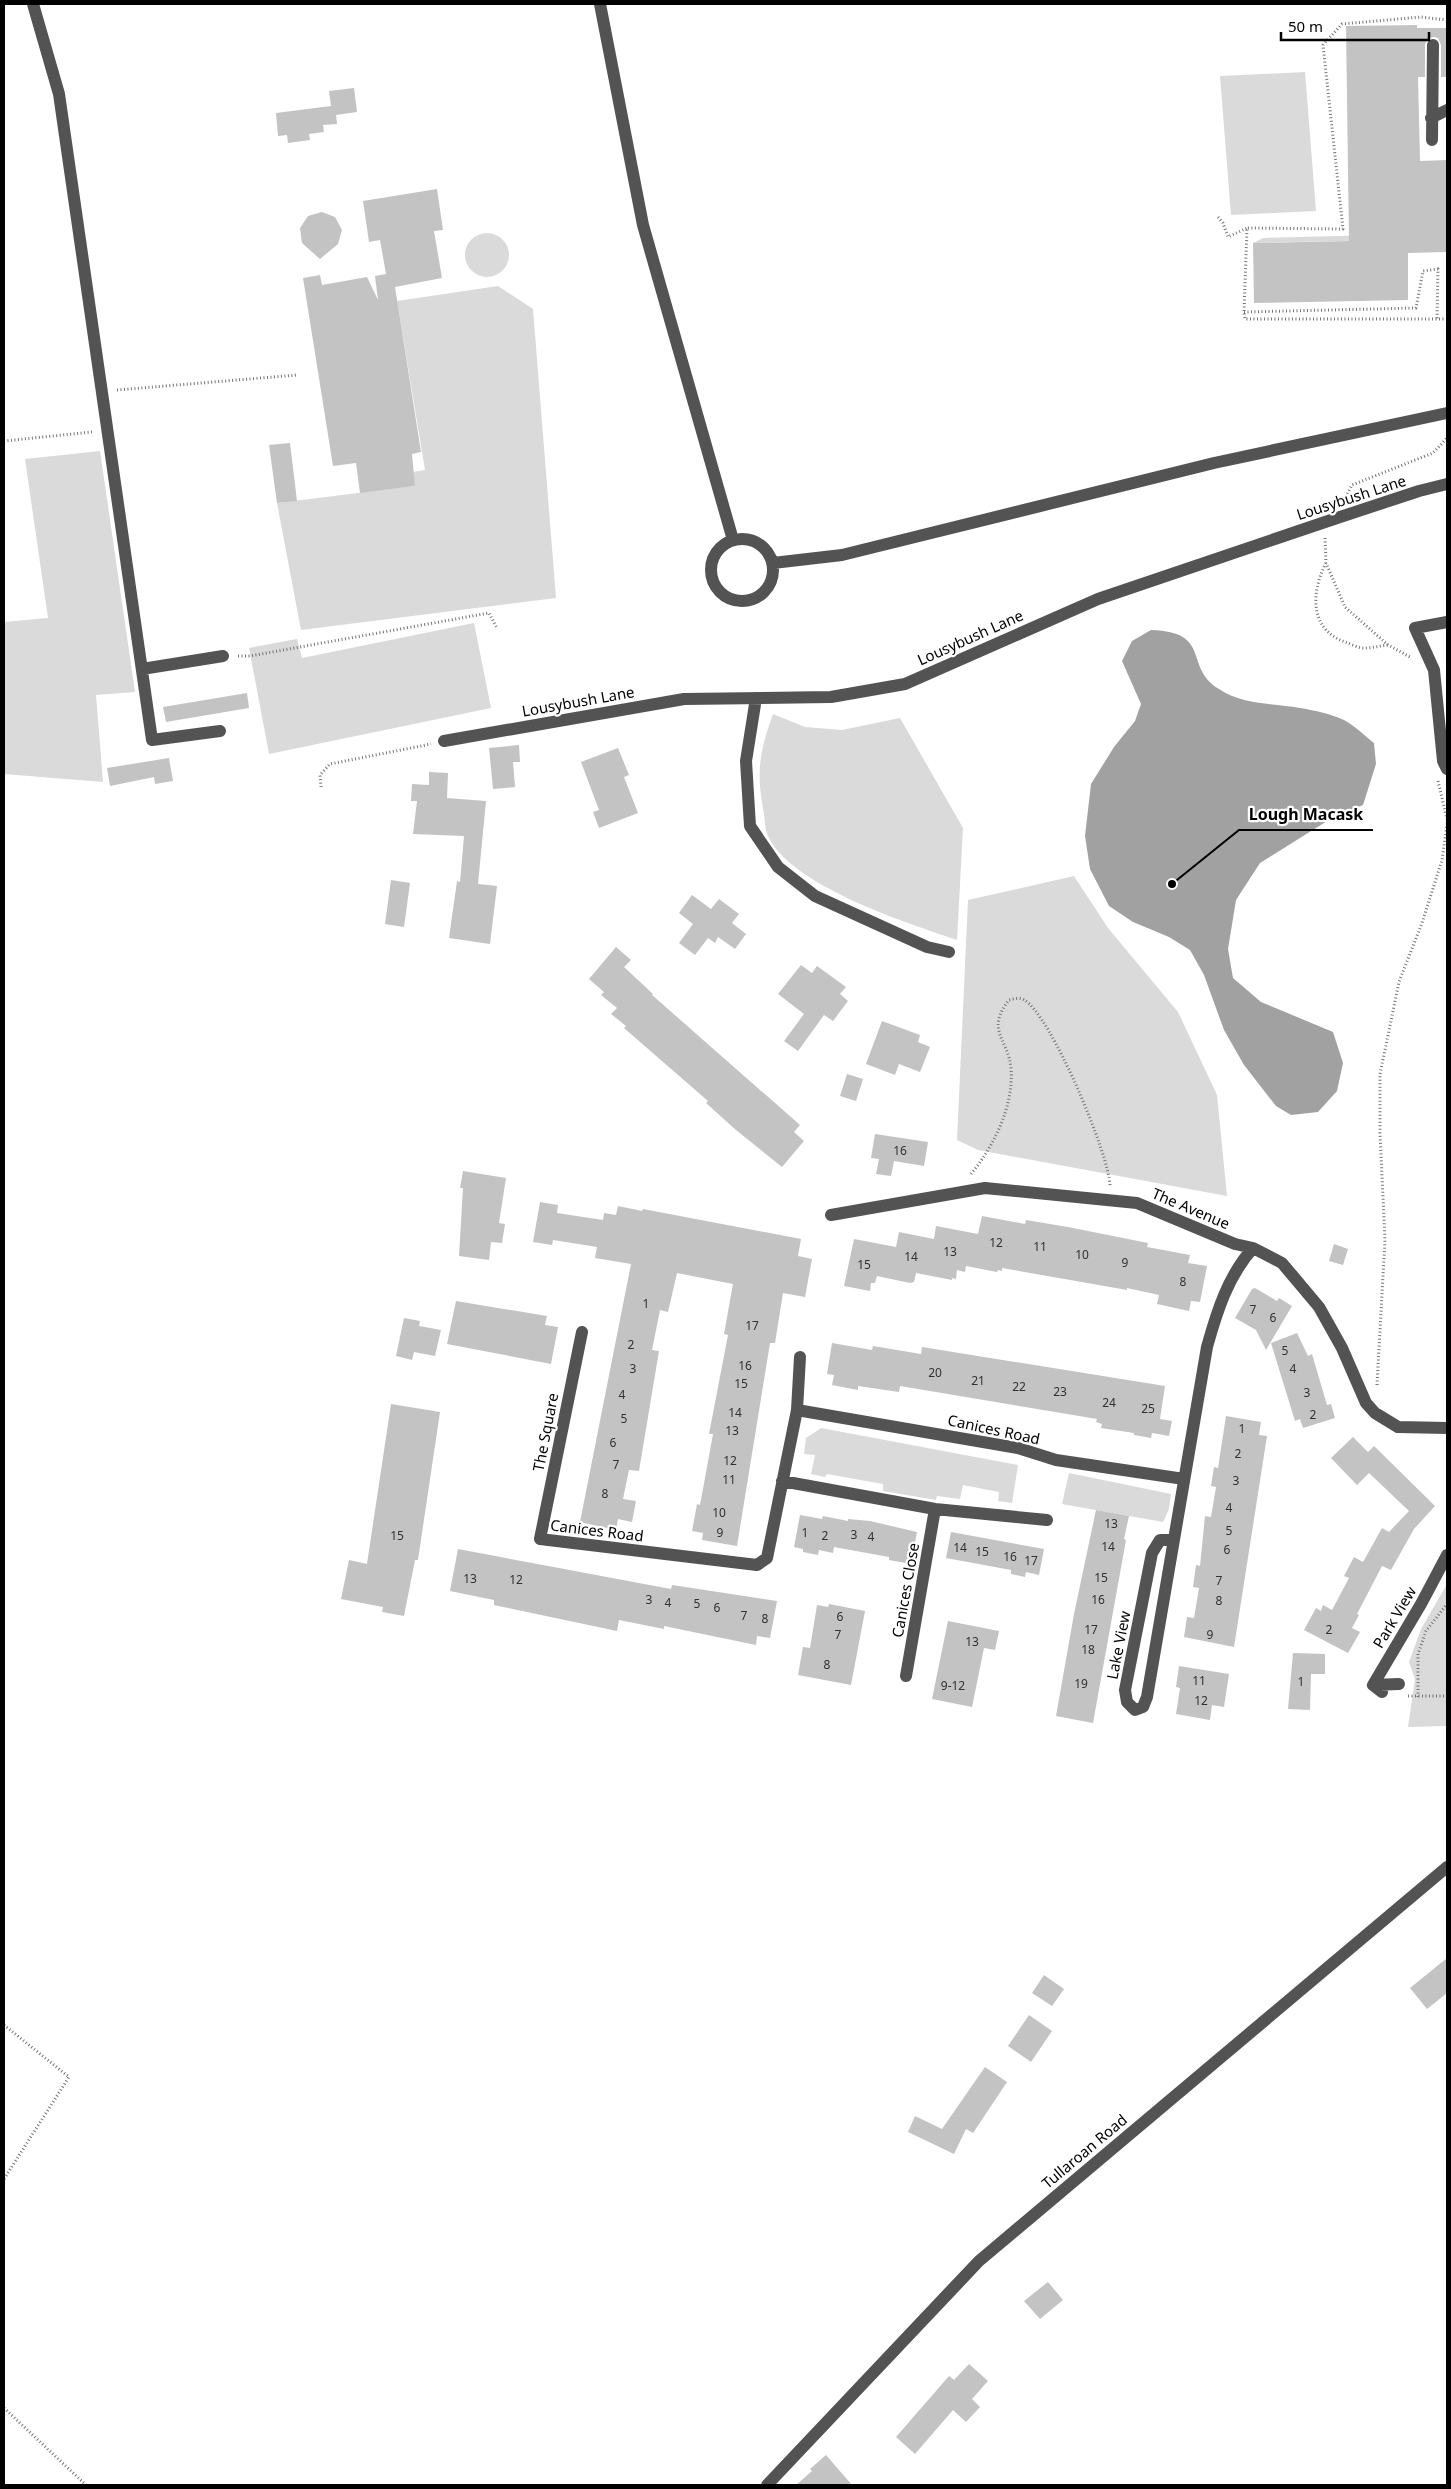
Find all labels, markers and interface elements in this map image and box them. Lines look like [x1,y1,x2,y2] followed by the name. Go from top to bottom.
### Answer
[1281,10,1428,42] scale bar
[1288,16,1323,36] text: 50 m
[1294,470,1408,524] street label: Lousybush Lane
[914,605,1026,669] street label: Lousybush Lane
[520,681,636,721] street label: Lousybush Lane
[1239,799,1373,830] callout: Lough Macask
[1249,803,1363,825] text: Lough Macask
[893,1142,907,1159] house number: 16
[1149,1183,1233,1233] street label: The Avenue
[989,1234,1003,1251] house number: 12
[1033,1238,1047,1255] house number: 11
[943,1243,957,1260] house number: 13
[1075,1246,1089,1263] house number: 10
[904,1248,918,1265] house number: 14
[1122,1254,1129,1271] house number: 9
[857,1256,871,1273] house number: 15
[1180,1273,1187,1290] house number: 8
[643,1295,649,1312] house number: 1
[1250,1301,1257,1318] house number: 7
[1270,1309,1277,1326] house number: 6
[745,1317,759,1334] house number: 17
[628,1336,635,1353] house number: 2
[1282,1342,1289,1359] house number: 5
[738,1357,752,1374] house number: 16
[630,1360,637,1377] house number: 3
[1290,1360,1297,1377] house number: 4
[928,1364,942,1381] house number: 20
[971,1372,985,1389] house number: 21
[734,1375,748,1392] house number: 15
[1012,1378,1026,1395] house number: 22
[1053,1383,1067,1400] house number: 23
[1304,1384,1311,1401] house number: 3
[619,1386,626,1403] house number: 4
[528,1391,562,1473] street label: The Square
[1102,1394,1116,1411] house number: 24
[1141,1400,1155,1417] house number: 25
[728,1404,742,1421] house number: 14
[1310,1406,1317,1423] house number: 2
[946,1409,1042,1449] street label: Canices Road
[621,1410,628,1427] house number: 5
[1239,1420,1245,1437] house number: 1
[725,1422,739,1439] house number: 13
[610,1434,617,1451] house number: 6
[1235,1445,1242,1462] house number: 2
[723,1452,737,1469] house number: 12
[613,1456,620,1473] house number: 7
[722,1471,736,1488] house number: 11
[1233,1472,1240,1489] house number: 3
[602,1485,609,1502] house number: 8
[1226,1499,1233,1516] house number: 4
[712,1504,726,1521] house number: 10
[549,1514,645,1546] street label: Canices Road
[1104,1515,1118,1532] house number: 13
[1226,1522,1233,1539] house number: 5
[717,1524,724,1541] house number: 9
[802,1524,808,1541] house number: 1
[851,1526,858,1543] house number: 3
[390,1527,404,1544] house number: 15
[822,1527,829,1544] house number: 2
[868,1528,875,1545] house number: 4
[1101,1538,1115,1555] house number: 14
[953,1539,967,1556] house number: 14
[887,1541,923,1639] street label: Canices Close
[1224,1541,1231,1558] house number: 6
[975,1543,989,1560] house number: 15
[1003,1548,1017,1565] house number: 16
[1024,1552,1038,1569] house number: 17
[1094,1569,1108,1586] house number: 15
[463,1570,477,1587] house number: 13
[509,1571,523,1588] house number: 12
[1216,1572,1223,1589] house number: 7
[1368,1582,1420,1651] street label: Park View
[646,1591,653,1608] house number: 3
[1091,1591,1105,1608] house number: 16
[1216,1592,1223,1609] house number: 8
[665,1594,672,1611] house number: 4
[694,1595,701,1612] house number: 5
[714,1599,721,1616] house number: 6
[741,1607,748,1624] house number: 7
[837,1608,844,1625] house number: 6
[1102,1609,1134,1681] street label: Lake View
[762,1610,769,1627] house number: 8
[1084,1621,1098,1638] house number: 17
[1326,1621,1333,1638] house number: 2
[835,1626,842,1643] house number: 7
[1207,1626,1214,1643] house number: 9
[965,1633,979,1650] house number: 13
[1081,1641,1095,1658] house number: 18
[824,1656,831,1673] house number: 8
[1192,1672,1206,1689] house number: 11
[1298,1673,1304,1690] house number: 1
[1074,1675,1088,1692] house number: 19
[941,1677,965,1694] house number: 9-12
[1194,1692,1208,1709] house number: 12
[1037,2109,1131,2193] street label: Tullaroan Road

